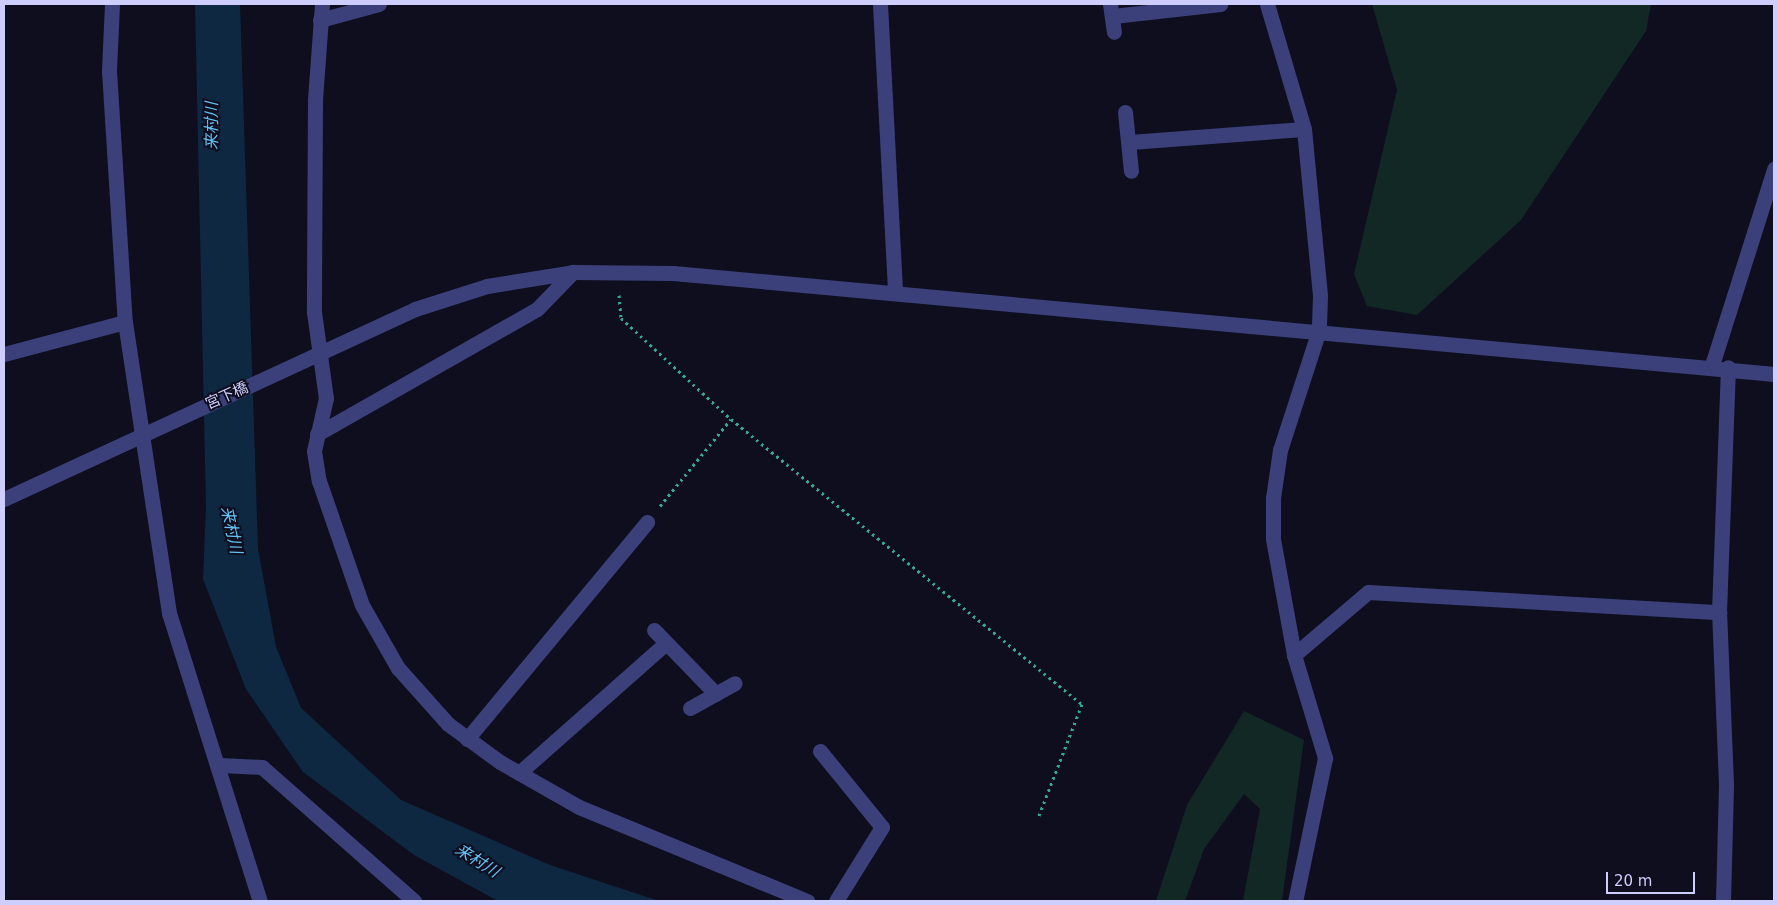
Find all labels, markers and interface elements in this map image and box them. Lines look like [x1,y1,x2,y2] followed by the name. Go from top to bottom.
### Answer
[202,102,222,150] water label: 来村川
[203,379,251,413] street label: 宮下橋
[217,505,245,555] water label: 来村川
[452,840,502,882] water label: 来村川
[1608,862,1697,894] scale bar
[1614,872,1652,890] text: 20 m

